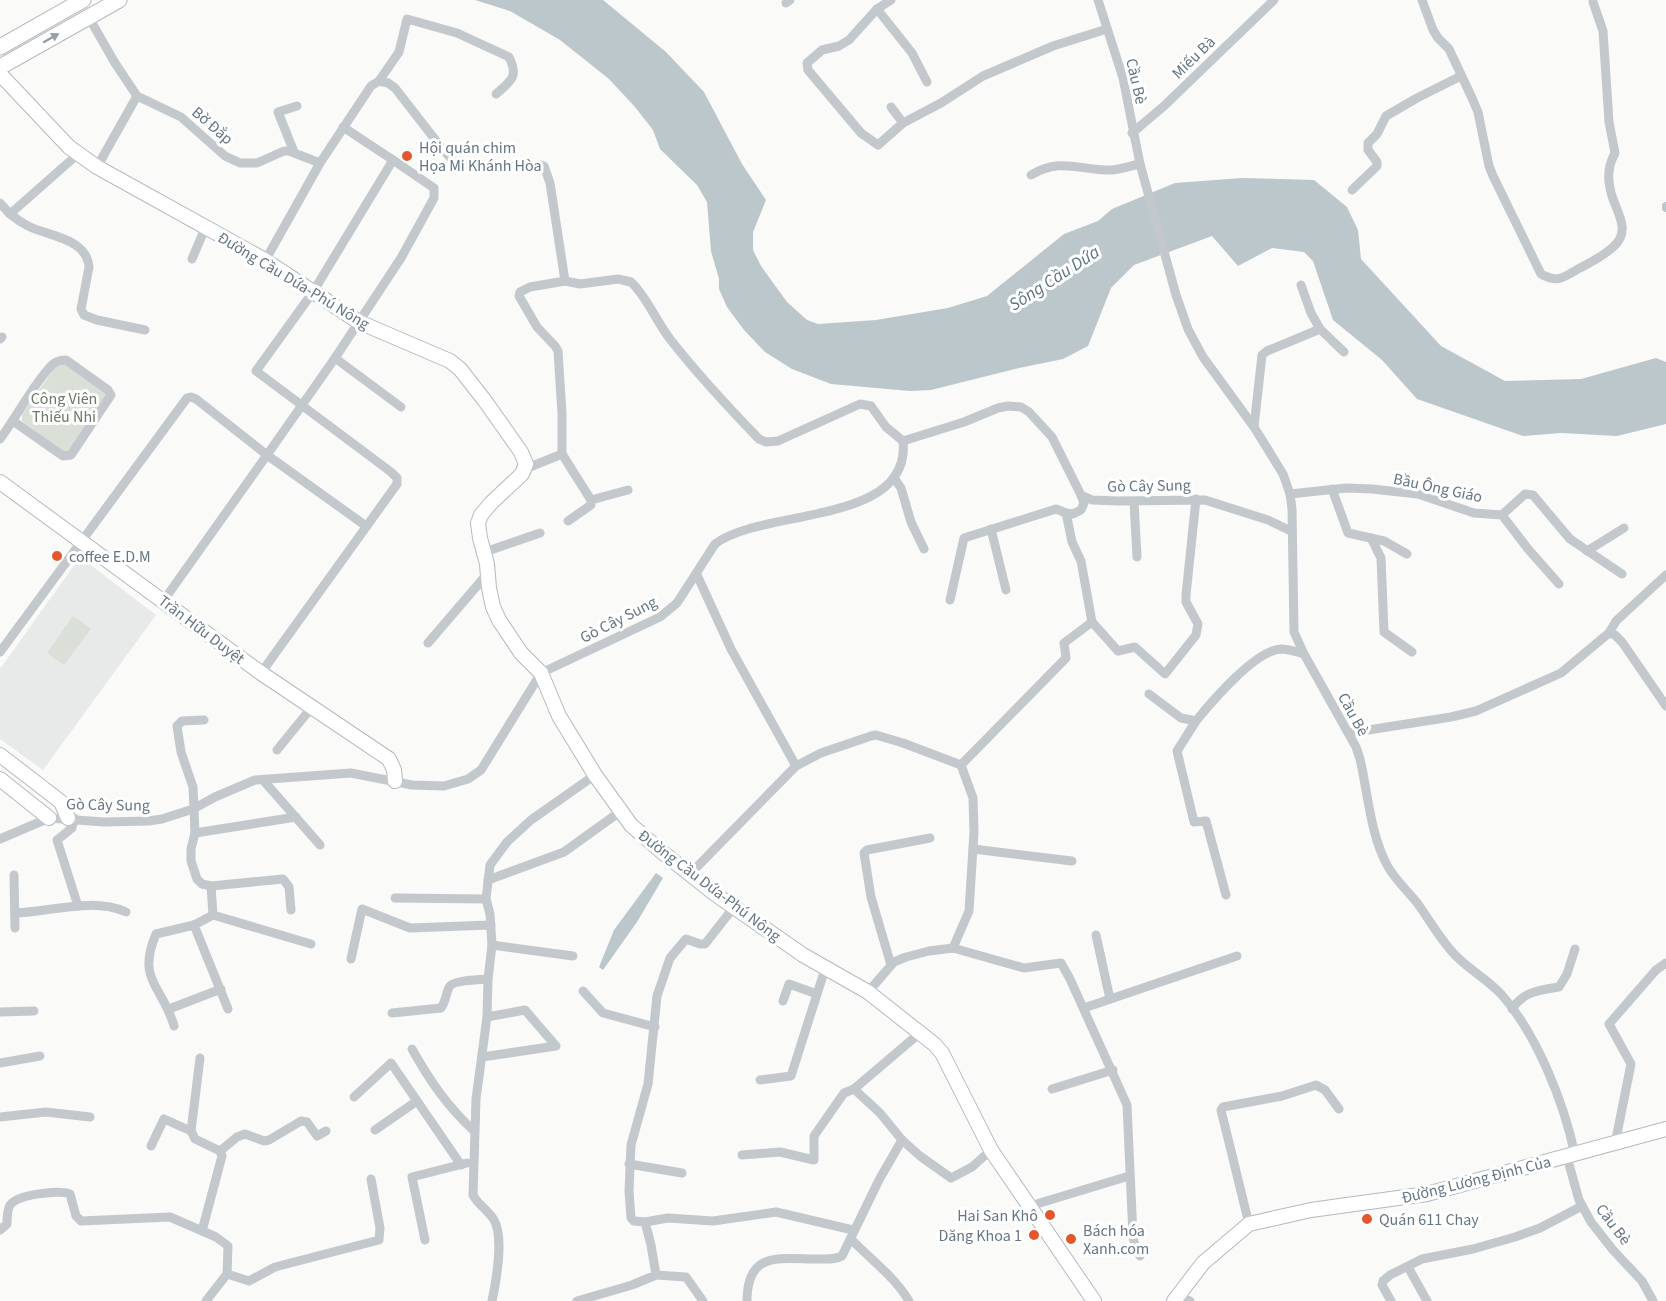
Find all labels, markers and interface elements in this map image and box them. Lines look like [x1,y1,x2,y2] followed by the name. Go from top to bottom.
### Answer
[1167,31,1220,84] street label: Miếu Bà
[43,32,59,43] one-way arrow
[1120,56,1152,106] street label: Cầu Bè
[187,102,238,150] street label: Bờ Đắp
[419,137,542,177] place label: Hội quán chim Họa Mi Khánh Hòa
[400,149,414,163] marker: Hội quán chim Họa Mi Khánh Hòa
[213,227,374,335] street label: Đường Cầu Dứa-Phú Nông
[1004,240,1105,317] water label: Sông Cầu Dứa
[31,388,97,428] park label: Công Viên Thiếu Nhi
[1391,468,1484,508] street label: Bầu Ông Giáo
[1107,474,1191,498] street label: Gò Cây Sung
[69,546,151,568] place label: coffee E.D.M
[50,549,64,563] marker: coffee E.D.M
[154,590,250,670] street label: Trần Hữu Duyệt
[576,591,661,649] street label: Gò Cây Sung
[1332,689,1374,740] street label: Cầu Bè
[66,793,150,817] street label: Gò Cây Sung
[633,825,785,947] street label: Đường Cầu Dứa-Phú Nông
[1399,1151,1553,1209] street label: Đường Lương Định Của
[1590,1199,1636,1250] street label: Cầu Bè
[957,1205,1038,1227] place label: Hai San Khô
[1043,1208,1057,1222] marker: Hai San Khô
[1379,1209,1479,1231] place label: Quán 611 Chay
[1360,1212,1374,1226] marker: Quán 611 Chay
[1083,1220,1149,1260] place label: Bách hóa Xanh.com
[938,1225,1022,1247] place label: Dăng Khoa 1
[1027,1228,1041,1242] marker: Dăng Khoa 1
[1064,1232,1078,1246] marker: Bách hóa Xanh.com

